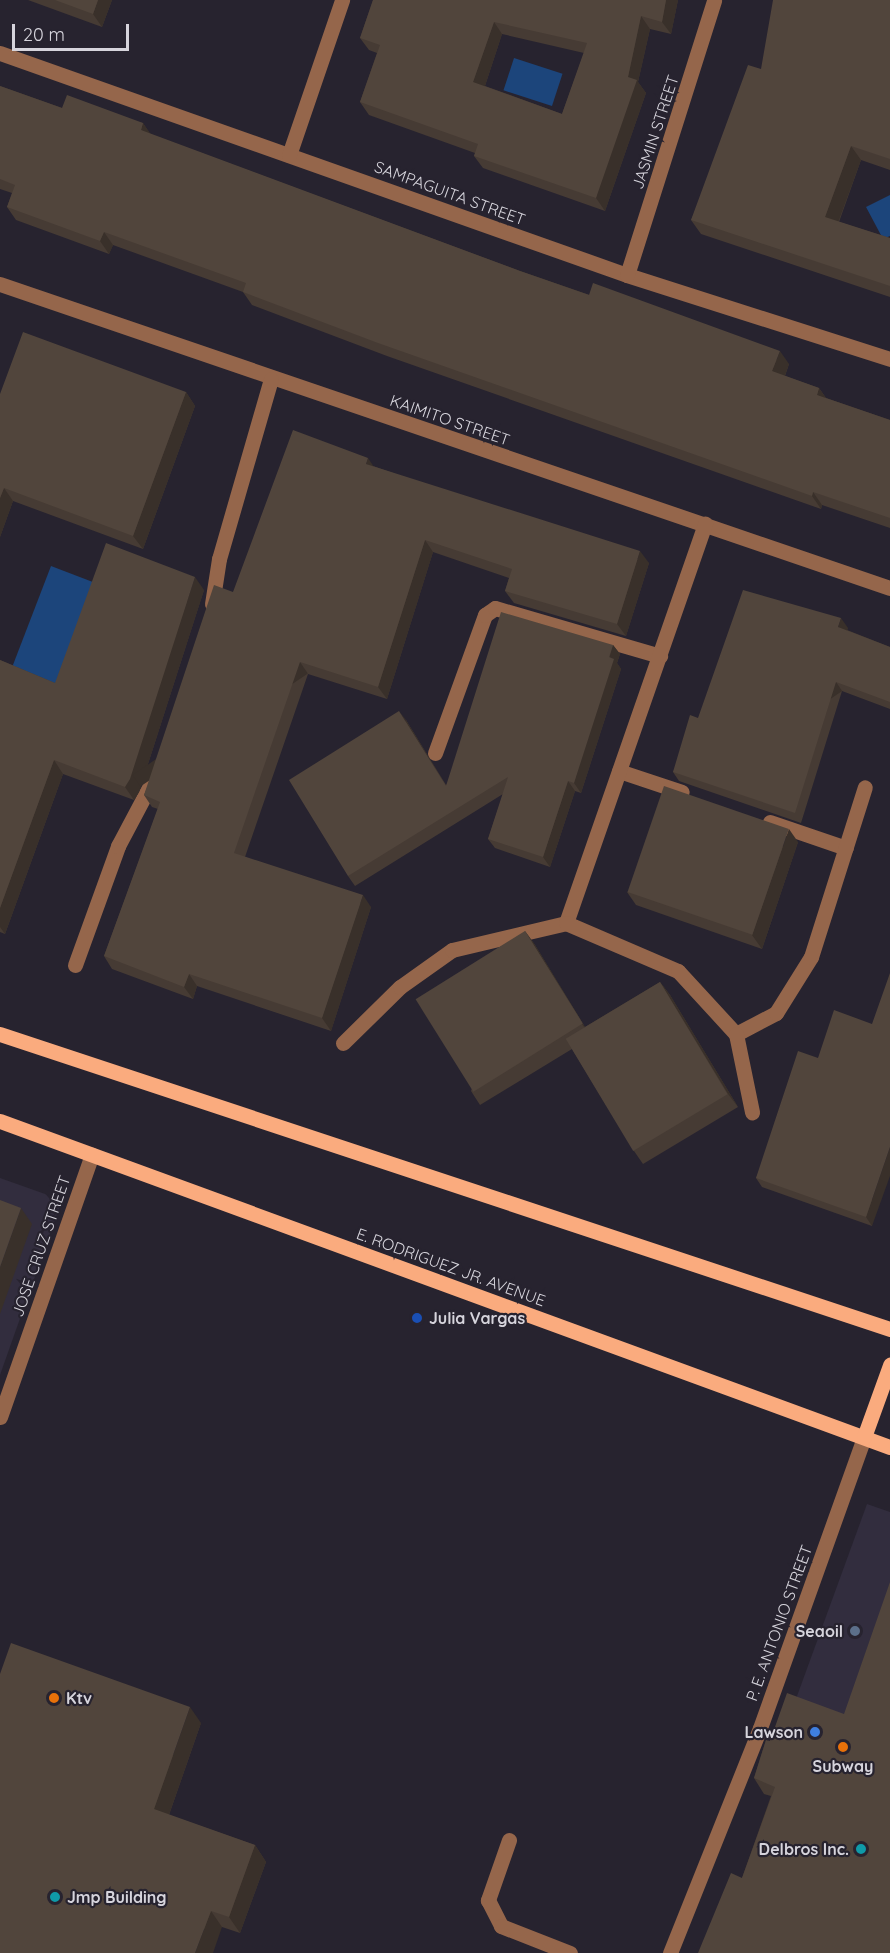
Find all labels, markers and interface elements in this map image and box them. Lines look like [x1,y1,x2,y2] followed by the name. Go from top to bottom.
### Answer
[15,12,132,50] scale bar
[23,23,65,46] text: 20 m
[628,73,682,191] street label: JASMIN STREET
[372,157,528,229] street label: SAMPAGUITA STREET
[388,390,512,450] street label: KAIMITO STREET
[8,1173,74,1319] street label: JOSE CRUZ STREET
[354,1224,548,1310] street label: E. RODRIGUEZ JR. AVENUE
[429,1308,525,1328] place label: Julia Vargas
[410,1311,424,1325] marker: Julia Vargas
[742,1542,816,1704] street label: P. E. ANTONIO STREET
[796,1621,843,1641] place label: Seaoil
[848,1624,862,1638] marker: Seaoil
[66,1688,92,1708] place label: Ktv
[47,1691,61,1705] marker: Ktv
[745,1722,803,1742] place label: Lawson
[808,1725,822,1739] marker: Lawson
[836,1740,850,1754] marker: Subway
[813,1756,873,1776] place label: Subway
[759,1839,849,1859] place label: Delbros Inc.
[854,1842,868,1856] marker: Delbros Inc.
[67,1887,166,1907] place label: Jmp Building
[48,1890,62,1904] marker: Jmp Building

